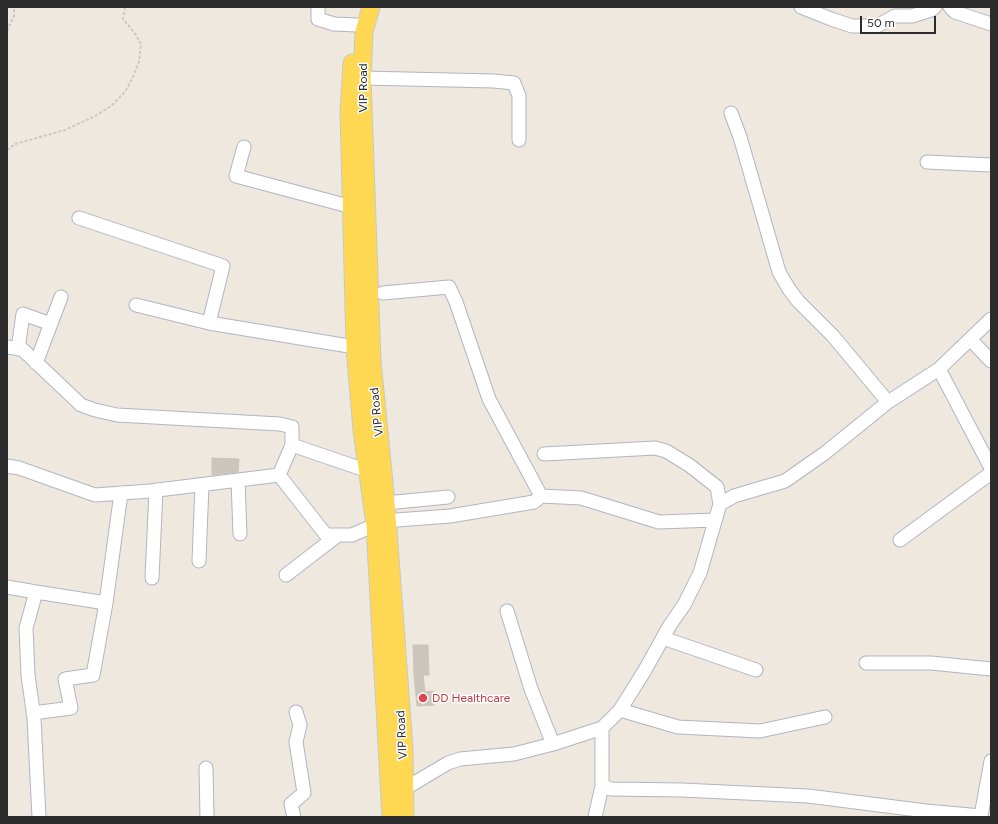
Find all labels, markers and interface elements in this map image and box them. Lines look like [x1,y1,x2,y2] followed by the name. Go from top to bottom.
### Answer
[862,8,938,34] scale bar
[867,16,895,30] text: 50 m
[356,63,370,113] street label: VIP Road
[367,387,387,437] street label: VIP Road
[432,691,510,705] place label: DD Healthcare
[417,692,429,704] marker: DD Healthcare
[394,710,410,760] street label: VIP Road

